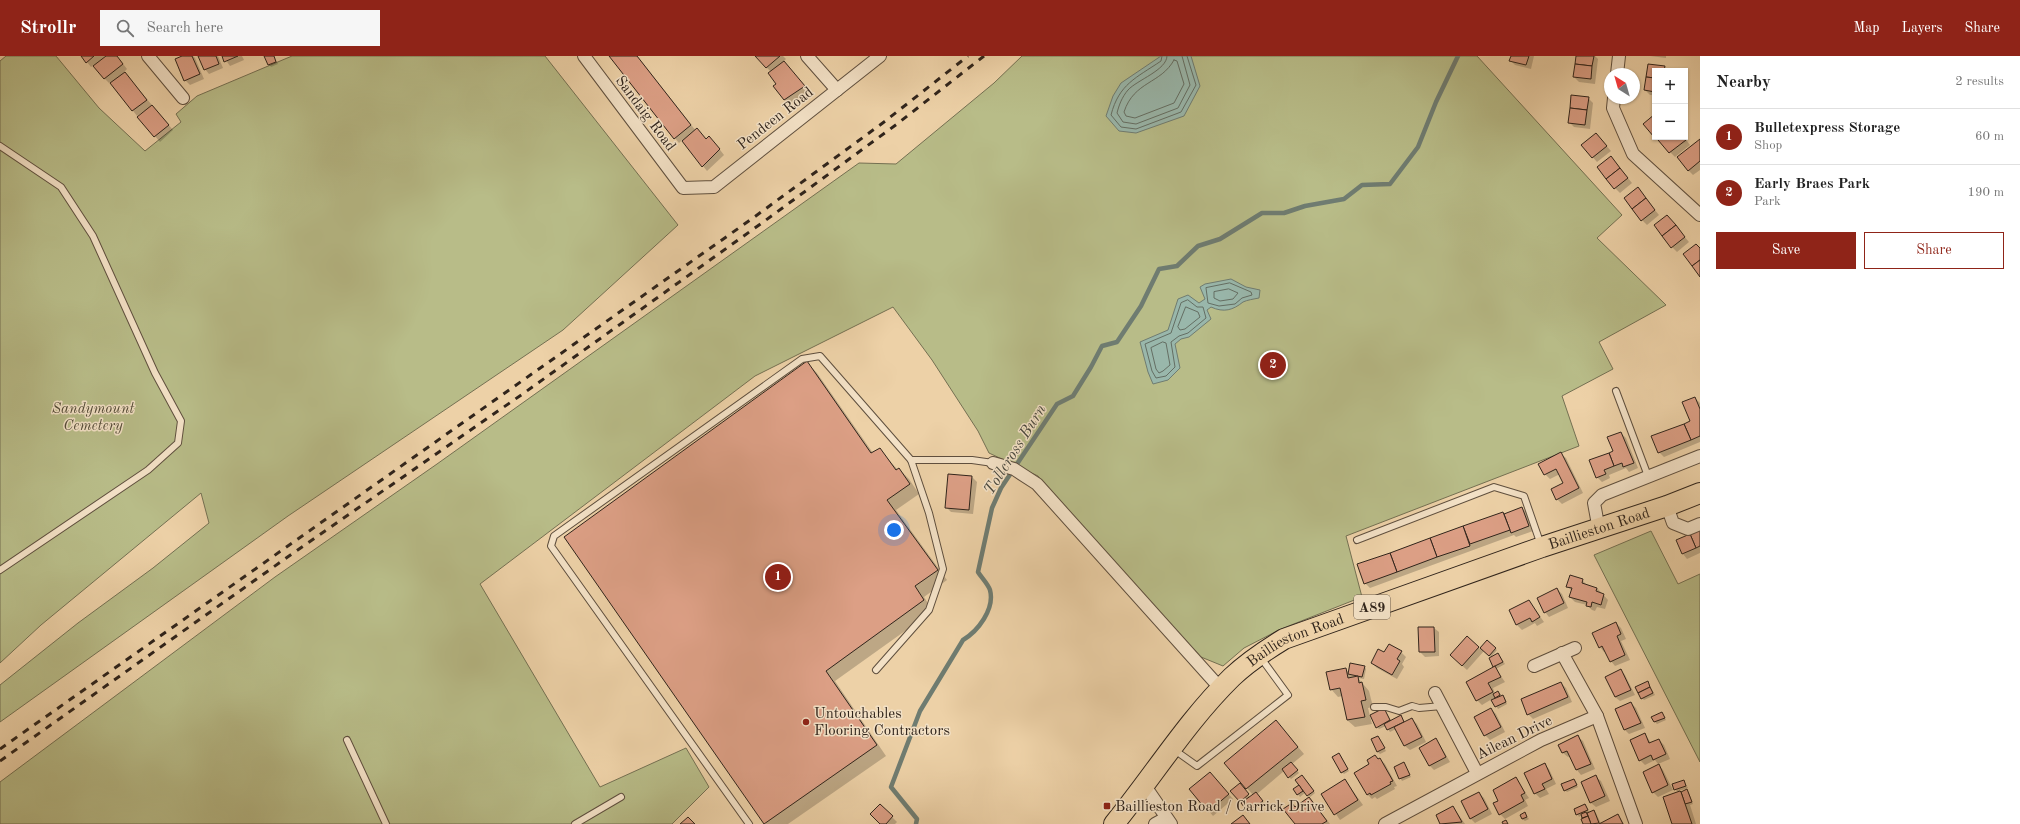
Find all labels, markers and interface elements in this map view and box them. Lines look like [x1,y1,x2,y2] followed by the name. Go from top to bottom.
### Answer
[100,10,380,46] search box
[114,17,136,39] icon: search
[20,19,76,38] text: Strollr
[146,21,223,36] text: Search here
[1854,21,1880,35] text: Map
[1902,21,1943,35] text: Layers
[1965,21,2000,35] text: Share
[1604,68,1640,104] north arrow
[1652,68,1688,140] map controls
[1652,68,1688,104] button: +
[612,74,678,154] street label: Sandaig Road
[1716,74,1771,91] text: Nearby
[1955,75,2004,88] text: 2 results
[735,85,817,153] street label: Pendeen Road
[1652,104,1688,140] button: −
[1754,121,1900,136] text: Bulletexpress Storage
[1725,130,1733,143] text: 1
[1975,130,2004,143] text: 60 m
[1754,139,1782,152] text: Shop
[1754,177,1870,192] text: Early Braes Park
[1725,186,1733,199] text: 2
[1967,186,2004,199] text: 190 m
[1754,195,1781,208] text: Park
[1716,232,1856,269] button: Save
[1864,232,2004,269] button: Share
[1260,350,1286,380] pin: 2
[52,402,134,434] park label: Sandymount Cemetery
[982,402,1050,498] water label: Tollcross Burn
[1547,506,1652,553] street label: Baillieston Road
[884,520,904,540] your location
[765,562,791,592] pin: 1
[1354,595,1390,619] road number: A89
[1245,612,1346,670] street label: Baillieston Road
[814,707,950,739] place label: Untouchables Flooring Contractors
[1474,714,1555,763] street label: Ailean Drive
[801,717,811,727] marker: Untouchables Flooring Contractors
[1115,800,1324,815] place label: Baillieston Road / Carrick Drive
[1102,801,1112,811] marker: Baillieston Road / Carrick Drive

